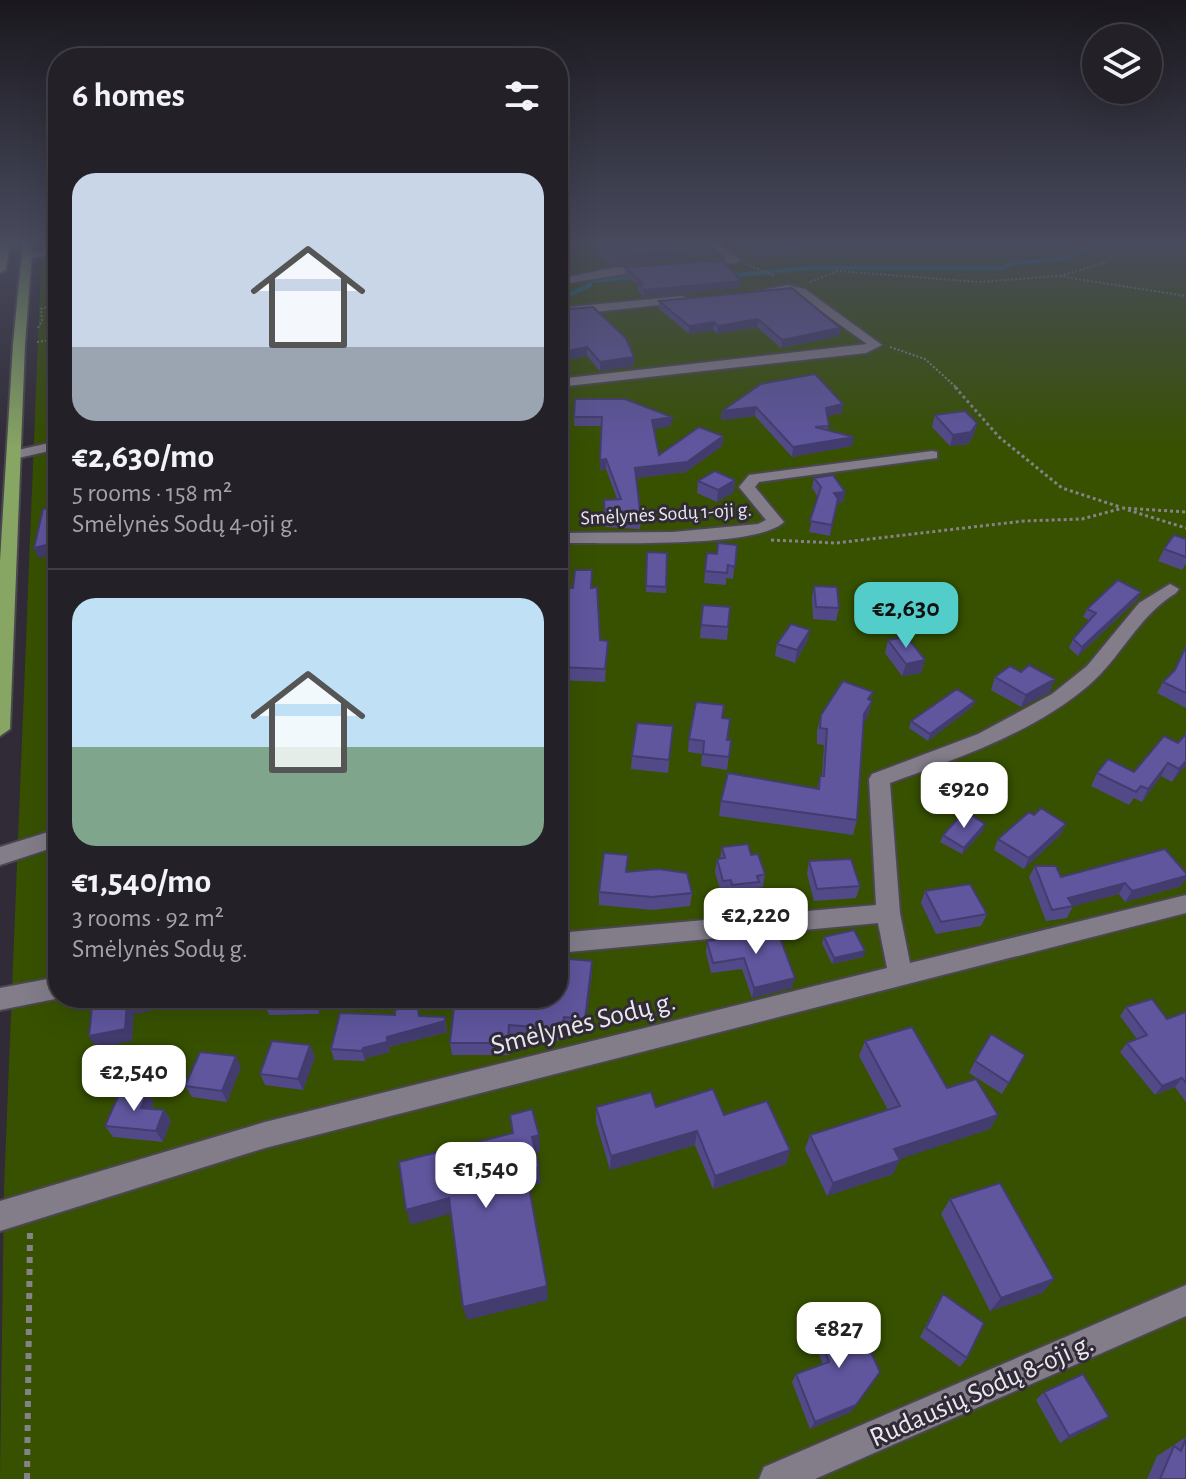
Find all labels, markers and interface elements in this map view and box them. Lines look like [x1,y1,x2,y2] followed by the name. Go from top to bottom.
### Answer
[1082,24,1162,104] map controls
[1082,24,1162,104] button: layers
[500,74,544,118] icon: filters
[72,79,185,113] text: 6 homes
[236,225,380,369] icon: home
[72,440,214,474] text: €2,630/mo
[72,480,232,506] text: 5 rooms · 158 m²
[580,500,752,528] street label: Smėlynės Sodų 1-oji g.
[72,511,299,537] text: Smėlynės Sodų 4-oji g.
[841,582,971,650] pin: €2,630
[872,595,940,621] text: €2,630
[236,650,380,794] icon: home
[917,762,1011,830] pin: €920
[939,775,989,801] text: €920
[72,865,211,899] text: €1,540/mo
[691,888,821,956] pin: €2,220
[722,901,790,927] text: €2,220
[72,905,224,931] text: 3 rooms · 92 m²
[72,936,248,962] text: Smėlynės Sodų g.
[488,987,679,1060] street label: Smėlynės Sodų g.
[69,1045,199,1113] pin: €2,540
[100,1058,168,1084] text: €2,540
[421,1142,551,1210] pin: €1,540
[453,1155,519,1181] text: €1,540
[792,1302,886,1370] pin: €827
[815,1315,863,1341] text: €827
[866,1329,1098,1453] street label: Rudausių Sodų 8-oji g.

